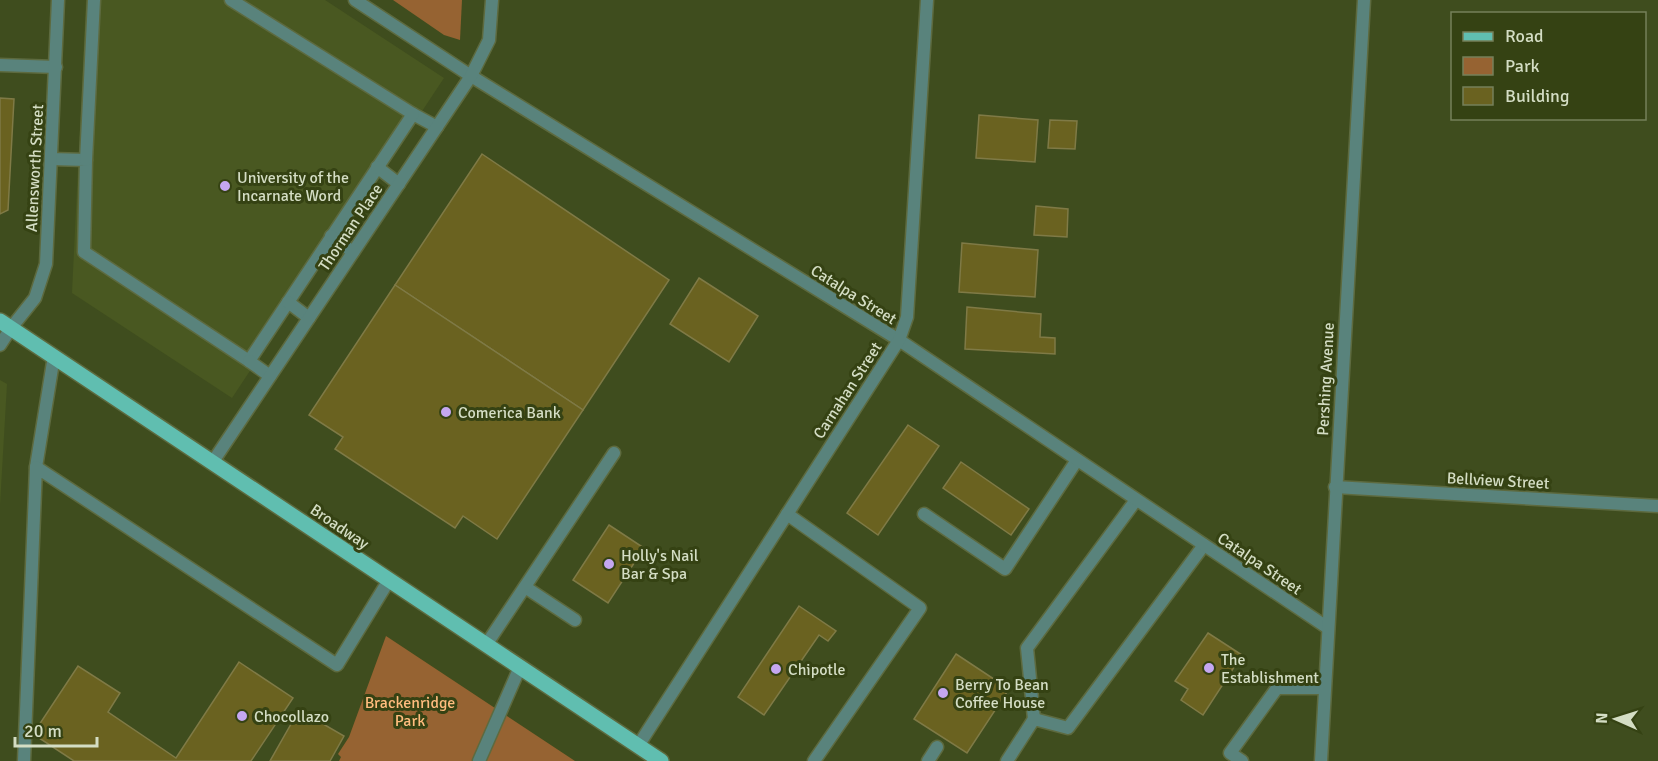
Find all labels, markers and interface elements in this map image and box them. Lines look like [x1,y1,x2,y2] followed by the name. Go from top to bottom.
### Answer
[1451,12,1646,120] legend
[1505,25,1544,47] text: Road
[1505,55,1540,77] text: Park
[1505,85,1569,107] text: Building
[22,103,48,232] street label: Allensworth Street
[237,168,349,206] place label: University of the Incarnate Word
[218,179,232,193] marker: University of the Incarnate Word
[314,180,387,275] street label: Thorman Place
[807,260,901,329] street label: Catalpa Street
[1313,322,1339,436] street label: Pershing Avenue
[809,338,887,443] street label: Carnahan Street
[458,403,561,423] place label: Comerica Bank
[439,405,453,419] marker: Comerica Bank
[1446,468,1550,494] street label: Bellview Street
[306,500,373,554] street label: Broadway
[1213,528,1306,600] street label: Catalpa Street
[621,546,699,584] place label: Holly's Nail Bar & Spa
[602,557,616,571] marker: Holly's Nail Bar & Spa
[1221,650,1319,688] place label: The Establishment
[788,660,846,680] place label: Chipotle
[1202,661,1216,675] marker: The Establishment
[769,662,783,676] marker: Chipotle
[955,675,1049,713] place label: Berry To Bean Coffee House
[936,686,950,700] marker: Berry To Bean Coffee House
[1586,689,1646,749] north arrow
[365,693,455,731] park label: Brackenridge Park
[254,707,329,727] place label: Chocollazo
[235,709,249,723] marker: Chocollazo
[15,710,98,748] scale bar
[1592,712,1612,724] text: N
[24,720,62,742] text: 20 m

